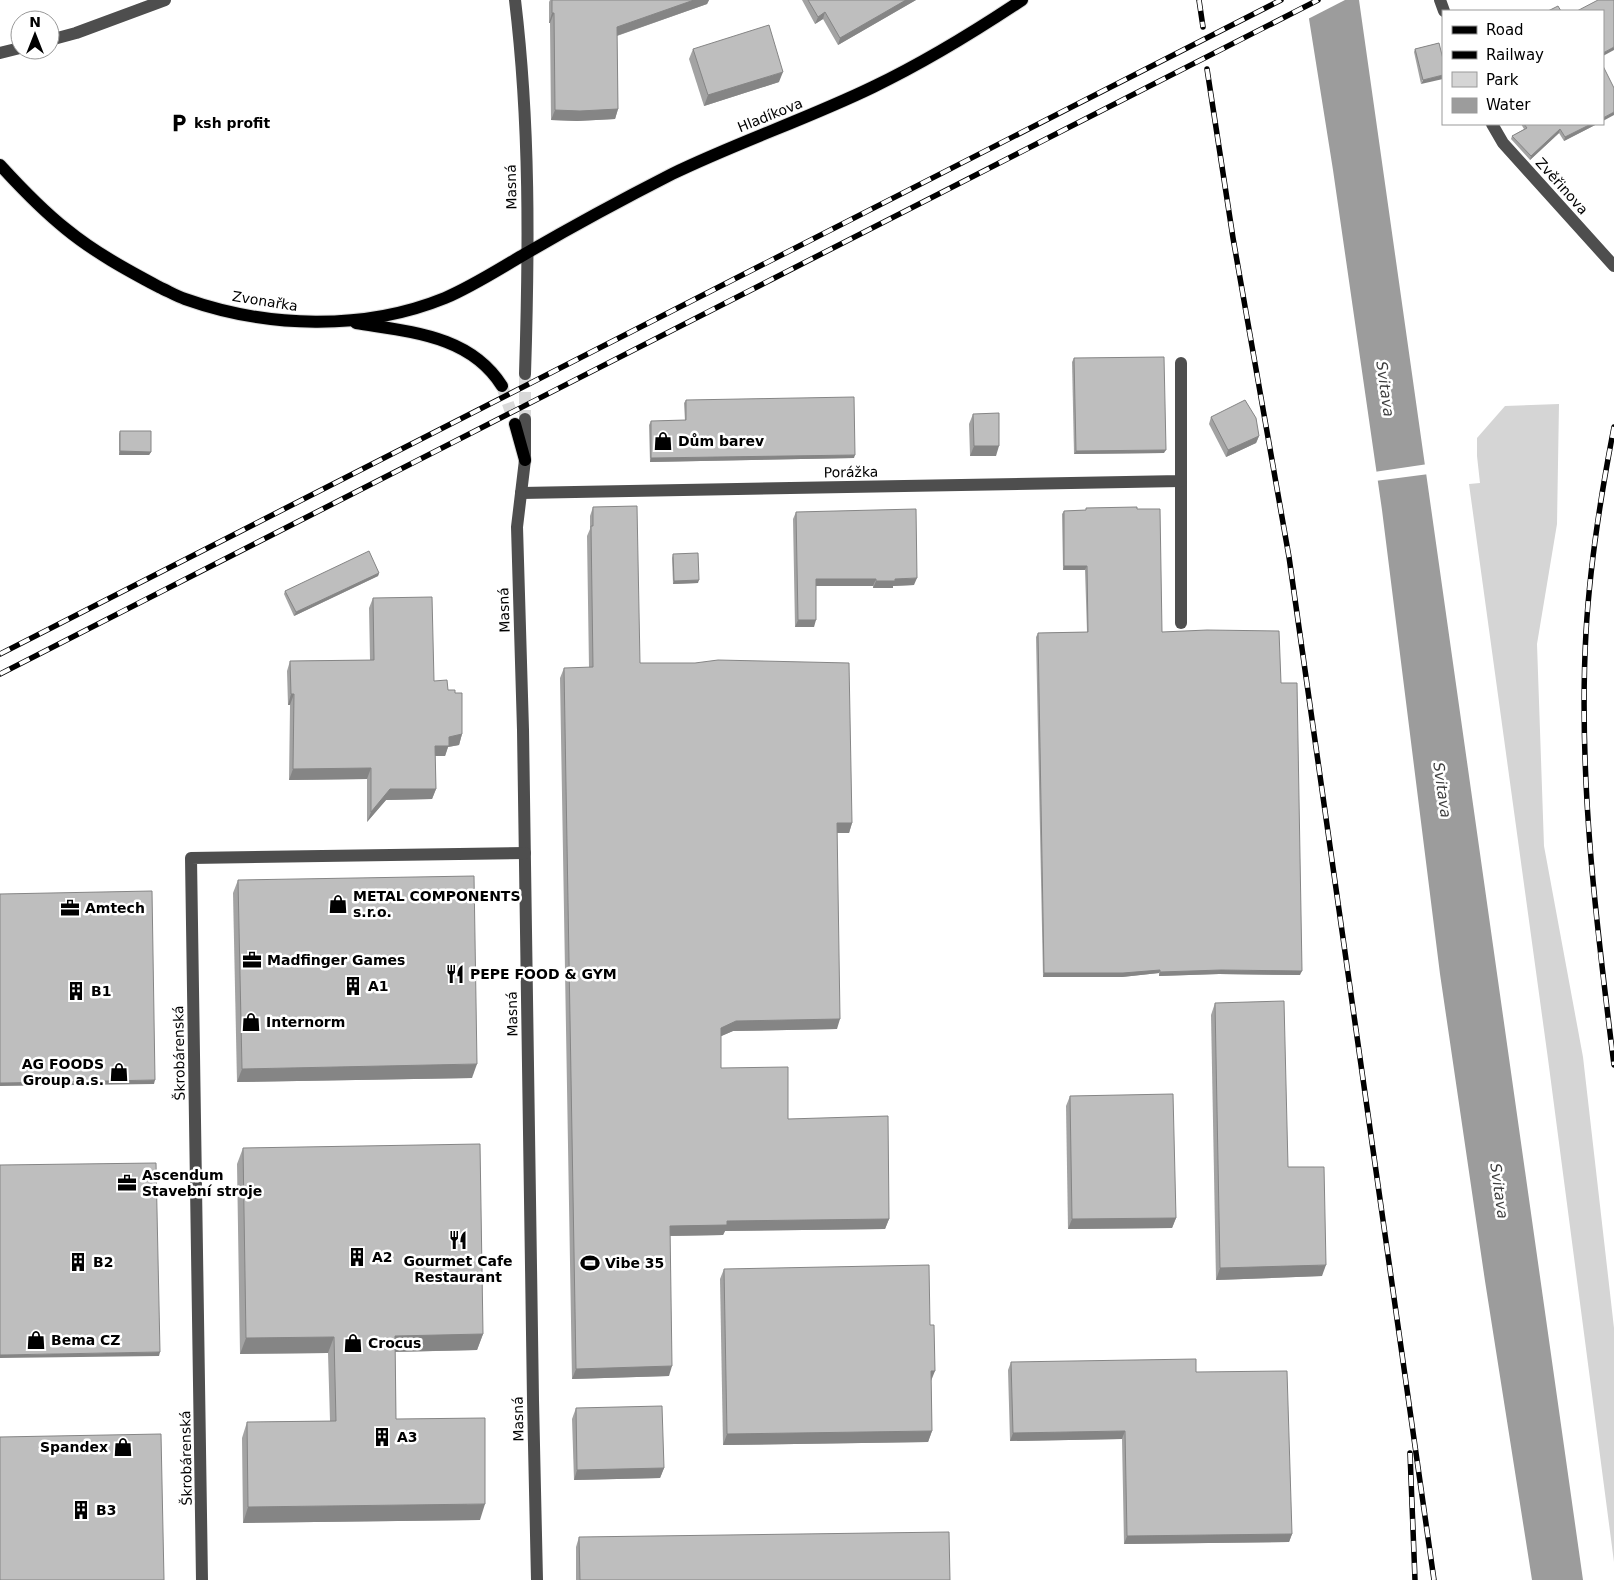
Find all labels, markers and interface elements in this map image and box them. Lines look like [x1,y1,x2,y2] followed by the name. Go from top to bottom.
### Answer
[10,10,60,60] north arrow
[1442,10,1604,125] legend
[29,14,41,30] text: N
[1486,21,1524,39] text: Road
[1486,46,1544,64] text: Railway
[1486,71,1519,89] text: Park
[735,95,805,135] street label: Hladíkova
[1486,96,1531,114] text: Water
[168,112,190,134] parking icon: ksh profit
[194,115,270,131] place label: ksh profit
[1532,154,1592,218] street label: Zvěřinova
[503,164,519,210] street label: Masná
[231,288,299,314] street label: Zvonařka
[1372,360,1398,418] water label: Svitava
[652,430,674,452] shop icon: Dům barev
[678,433,764,449] place label: Dům barev
[824,464,878,480] street label: Porážka
[495,587,513,633] street label: Masná
[1429,761,1455,819] water label: Svitava
[353,888,521,920] place label: METAL COMPONENTS s.r.o.
[327,893,349,915] shop icon: METAL COMPONENTS s.r.o.
[59,897,81,919] office icon: Amtech
[85,900,145,916] place label: Amtech
[241,949,263,971] office icon: Madfinger Games
[267,952,405,968] place label: Madfinger Games
[444,963,466,985] restaurant icon: PEPE FOOD & GYM
[470,966,617,982] place label: PEPE FOOD & GYM
[342,975,364,997] building icon: A1
[368,978,389,994] place label: A1
[65,980,87,1002] building icon: B1
[91,983,111,999] place label: B1
[504,991,520,1037] street label: Masná
[169,1005,188,1101] street label: Škrobárenská
[240,1011,262,1033] shop icon: Internorm
[266,1014,345,1030] place label: Internorm
[22,1056,104,1088] place label: AG FOODS Group a.s.
[108,1061,130,1083] shop icon: AG FOODS Group a.s.
[1486,1162,1512,1220] water label: Svitava
[142,1167,262,1199] place label: Ascendum Stavební stroje
[116,1172,138,1194] office icon: Ascendum Stavební stroje
[447,1229,469,1251] restaurant icon: Gourmet Cafe Restaurant
[346,1246,368,1268] building icon: A2
[372,1249,393,1265] place label: A2
[67,1251,89,1273] building icon: B2
[579,1252,601,1274] sports icon: Vibe 35
[404,1253,512,1285] place label: Gourmet Cafe Restaurant
[93,1254,113,1270] place label: B2
[605,1255,664,1271] place label: Vibe 35
[25,1329,47,1351] shop icon: Bema CZ
[51,1332,121,1348] place label: Bema CZ
[342,1332,364,1354] shop icon: Crocus
[368,1335,421,1351] place label: Crocus
[510,1396,526,1442] street label: Masná
[176,1410,195,1506] street label: Škrobárenská
[371,1426,393,1448] building icon: A3
[397,1429,418,1445] place label: A3
[112,1436,134,1458] shop icon: Spandex
[40,1439,108,1455] place label: Spandex
[70,1499,92,1521] building icon: B3
[96,1502,116,1518] place label: B3

